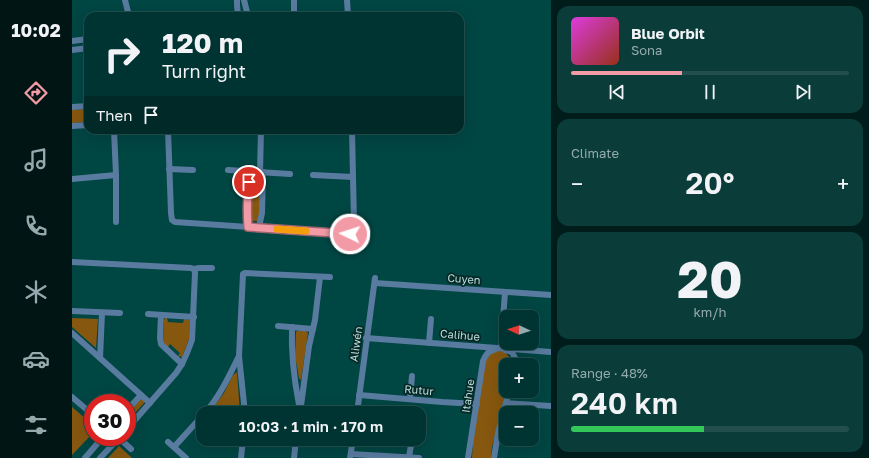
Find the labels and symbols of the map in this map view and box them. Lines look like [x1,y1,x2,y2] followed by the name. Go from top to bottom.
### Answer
[232,165,266,199] pin
[329,213,371,255] position arrow
[447,271,481,286] street label: Cuyen
[499,310,539,350] north arrow
[347,325,364,362] street label: Aliwén
[440,326,481,343] street label: Calihue
[459,378,476,414] street label: Itahue
[404,382,435,397] street label: Rutur
[84,394,136,446] speed limit sign: 30

